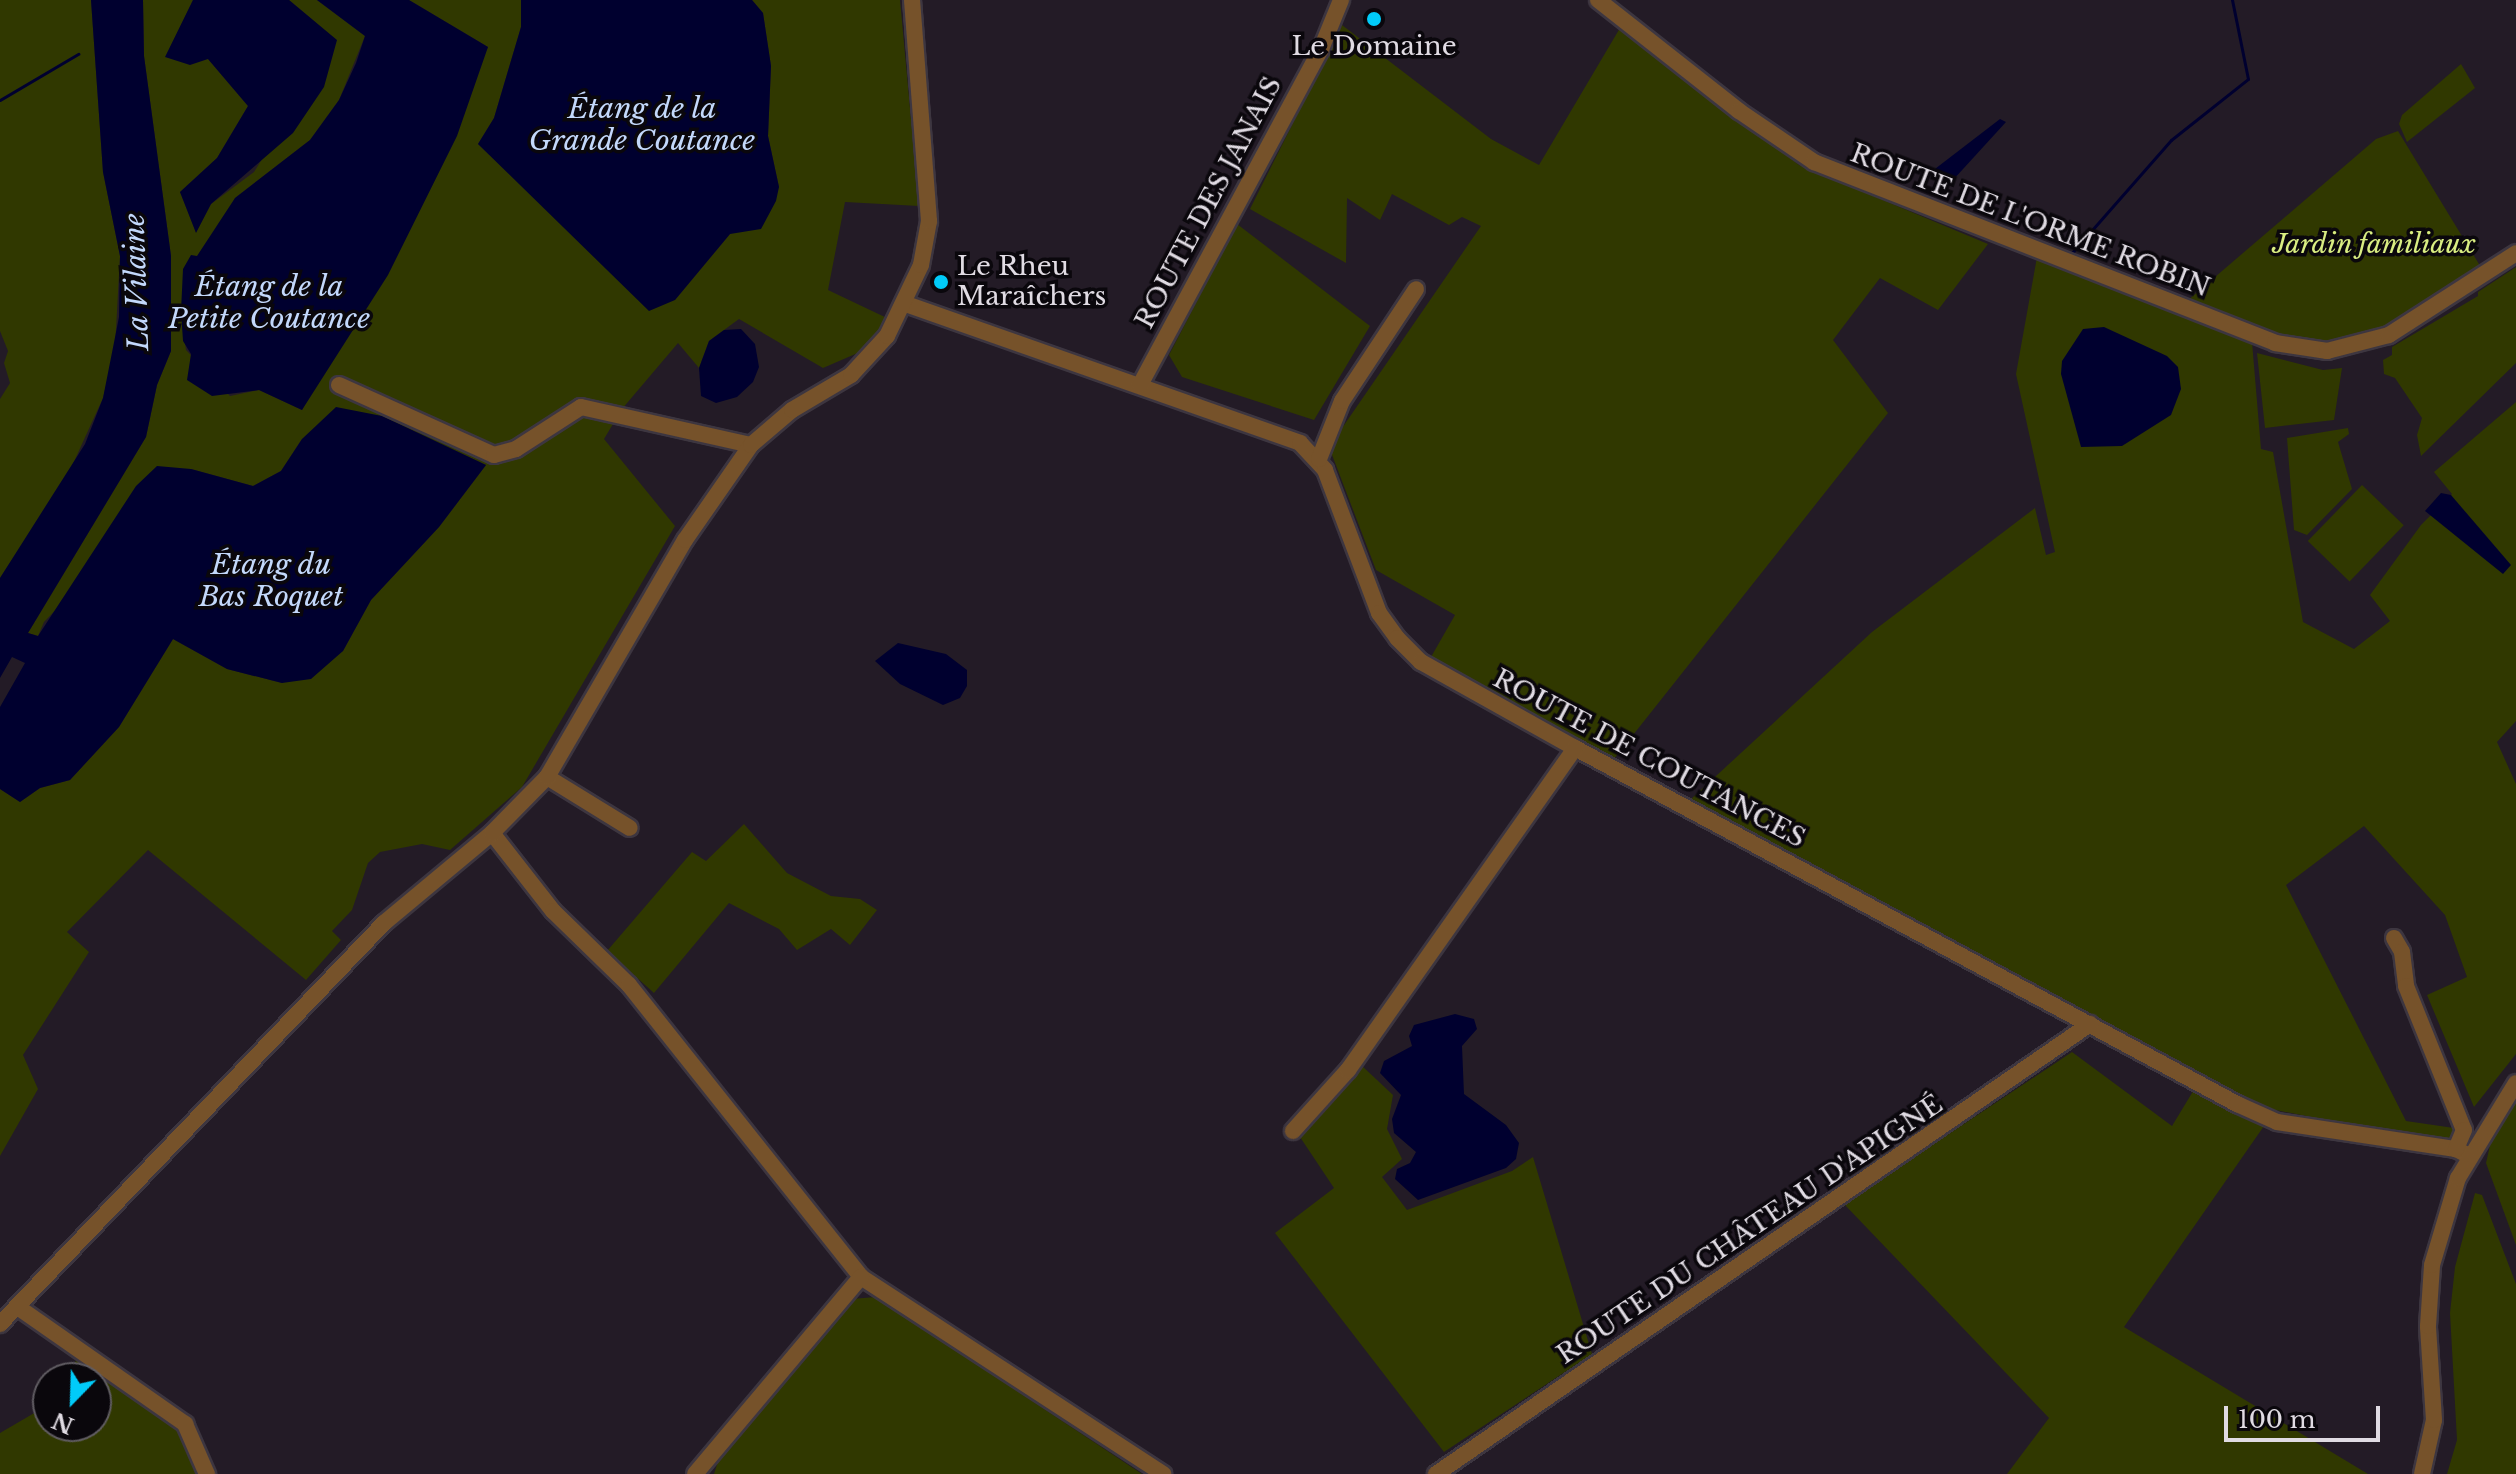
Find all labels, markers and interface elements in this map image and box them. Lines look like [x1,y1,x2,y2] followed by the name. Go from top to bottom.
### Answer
[1365,10,1383,28] marker: Le Domaine
[1291,31,1457,63] place label: Le Domaine
[1129,72,1289,334] street label: ROUTE DES JANAIS
[529,92,755,158] water label: Étang de la Grande Coutance
[1846,138,2214,304] street label: ROUTE DE L'ORME ROBIN
[118,212,156,352] water label: La Vilaine
[2272,229,2476,261] park label: Jardin familiaux
[957,251,1106,312] place label: Le Rheu Maraîchers
[168,270,370,336] water label: Étang de la Petite Coutance
[932,273,950,291] marker: Le Rheu Maraîchers
[199,548,343,614] water label: Étang du Bas Roquet
[1488,663,1810,855] street label: ROUTE DE COUTANCES
[1551,1089,1949,1371] street label: ROUTE DU CHÂTEAU D'APIGNÉ
[32,1362,112,1442] north arrow
[2228,1390,2384,1440] scale bar
[2238,1405,2316,1434] text: 100 m
[48,1406,78,1439] text: N

